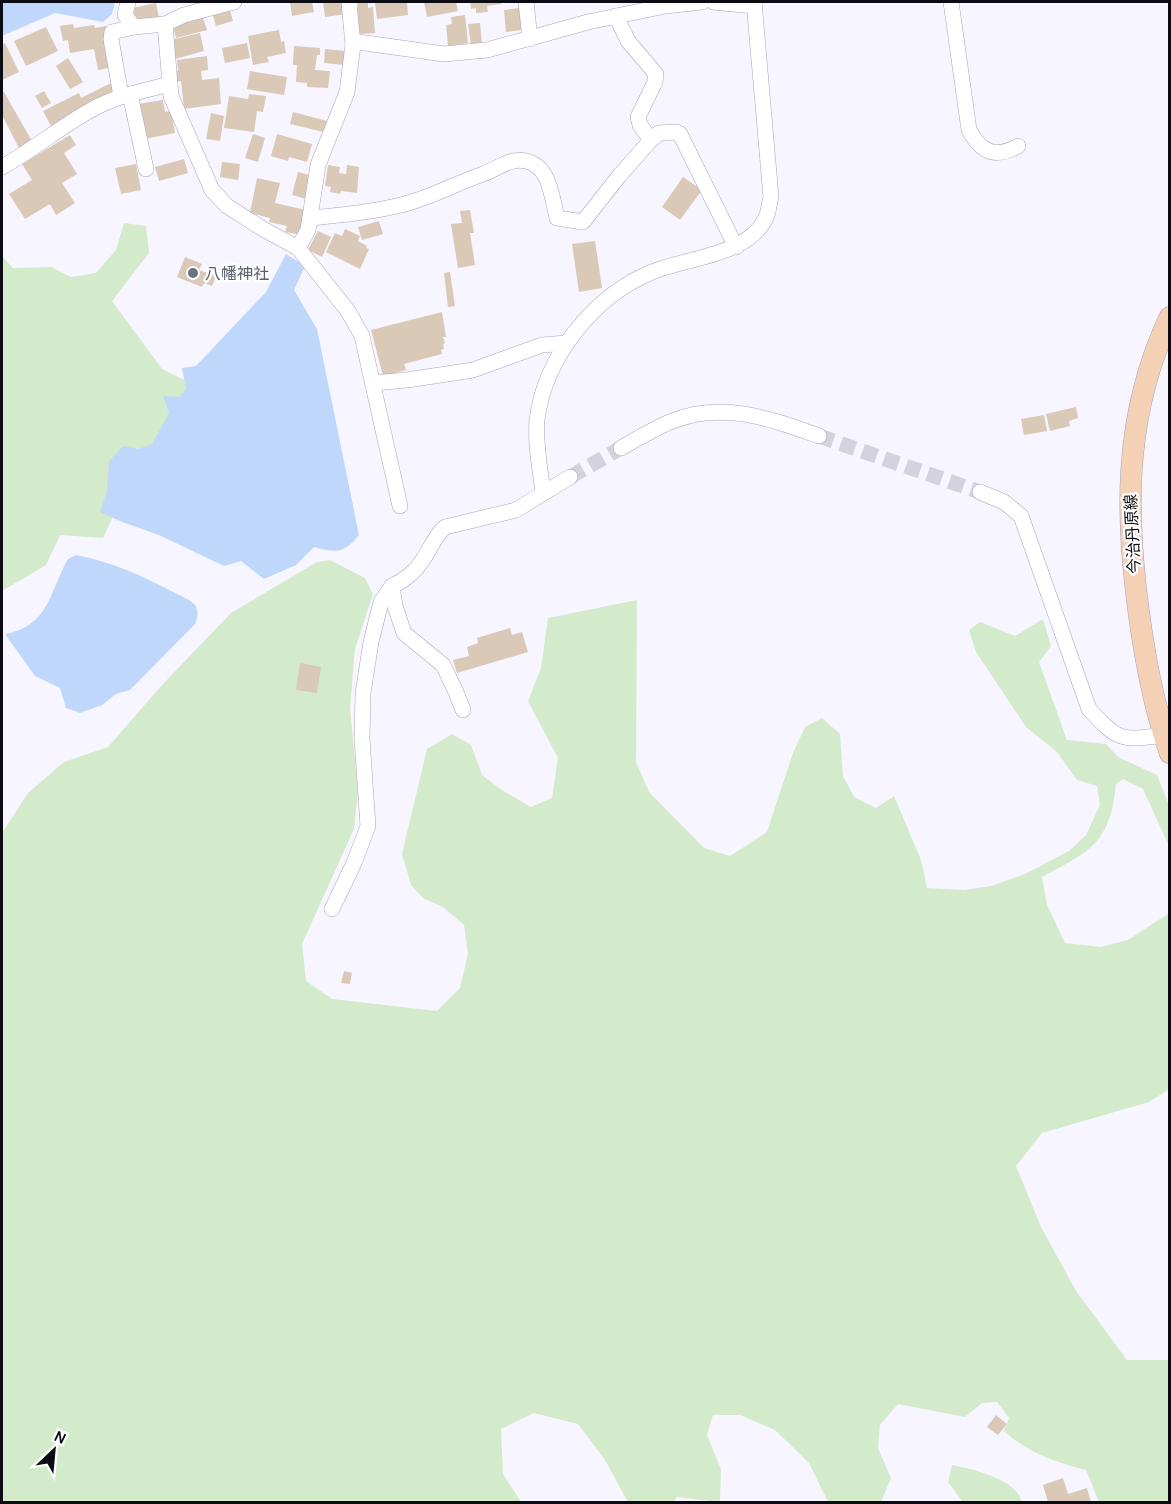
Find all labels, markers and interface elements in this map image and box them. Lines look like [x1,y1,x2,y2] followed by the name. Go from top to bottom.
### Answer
[205,264,269,283] place label: 八幡神社
[186,266,200,280] marker: 八幡神社
[1121,494,1144,574] street label: 今治丹原線
[24,1420,84,1480] north arrow
[51,1426,70,1448] text: N

